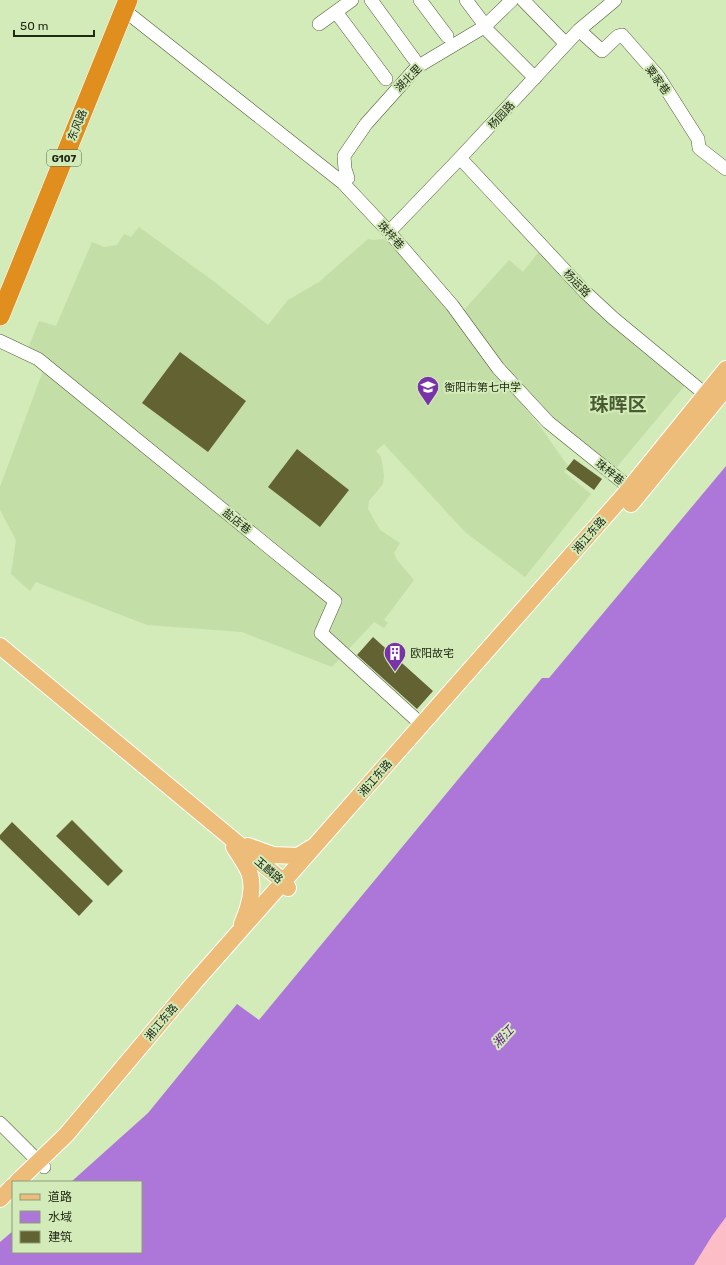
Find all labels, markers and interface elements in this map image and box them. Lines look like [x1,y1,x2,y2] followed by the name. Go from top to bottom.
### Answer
[14,12,94,38] scale bar
[20,19,48,33] text: 50 m
[392,62,425,95] street label: 湖北里
[643,63,673,97] street label: 粟家巷
[485,99,517,132] street label: 杨园路
[65,107,90,143] street label: 东风路
[47,150,81,166] road number: G107
[375,219,406,252] street label: 珠梓巷
[561,267,593,300] street label: 杨运路
[415,374,441,407] school or university icon: 衡阳市第七中学
[444,381,521,394] place label: 衡阳市第七中学
[589,393,647,416] district label: 珠晖区
[593,457,627,488] street label: 珠梓巷
[220,506,254,537] street label: 盐店巷
[570,514,609,556] street label: 湘江东路
[382,640,408,673] building icon: 欧阳故宅
[410,647,454,660] place label: 欧阳故宅
[356,757,395,799] street label: 湘江东路
[252,855,285,886] street label: 玉麟路
[142,1001,181,1043] street label: 湘江东路
[490,1022,518,1051] water label: 湘江
[12,1181,142,1253] legend
[48,1190,72,1204] text: 道路
[48,1210,72,1224] text: 水域
[48,1230,72,1244] text: 建筑

